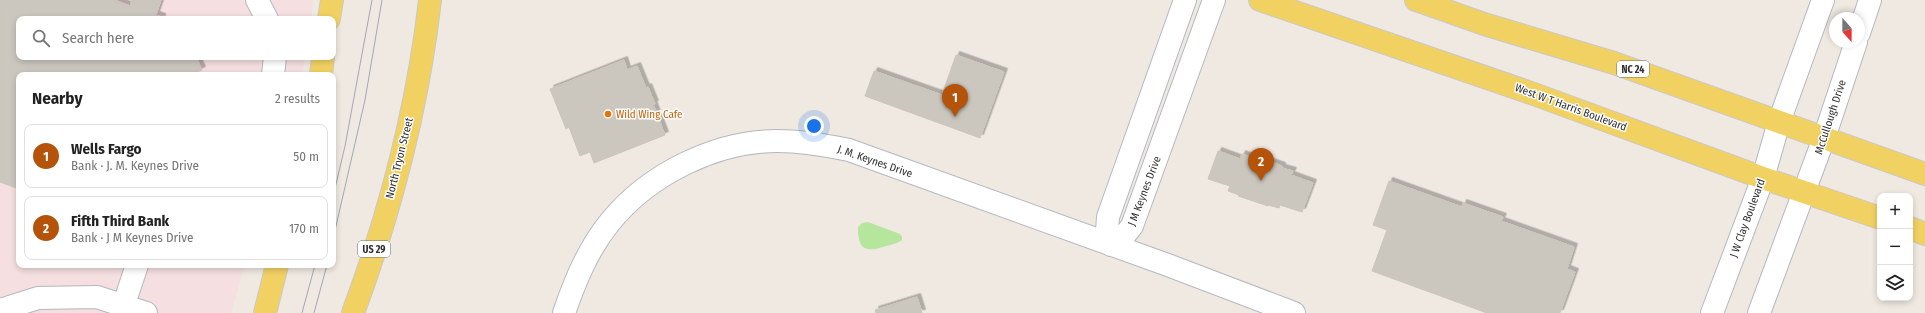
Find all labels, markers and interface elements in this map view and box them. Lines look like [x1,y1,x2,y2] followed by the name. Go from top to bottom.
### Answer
[1829,12,1865,48] north arrow
[16,16,336,60] search box
[30,27,52,49] icon: search
[62,29,134,47] text: Search here
[1617,61,1649,77] road number: NC 24
[1812,78,1849,156] street label: McCullough Drive
[1513,81,1629,134] street label: West W T Harris Boulevard
[942,84,968,117] pin: 1
[32,88,83,109] text: Nearby
[275,91,320,106] text: 2 results
[616,108,682,121] place label: Wild Wing Cafe
[603,109,613,119] marker: Wild Wing Cafe
[383,116,416,200] street label: North Tryon Street
[804,116,824,136] your location
[71,140,142,158] text: Wells Fargo
[836,143,914,180] street label: J. M. Keynes Drive
[1248,148,1274,181] pin: 2
[43,149,49,164] text: 1
[293,149,319,164] text: 50 m
[1125,154,1164,228] street label: J M Keynes Drive
[71,158,199,173] text: Bank · J. M. Keynes Drive
[1727,177,1768,259] street label: J W Clay Boulevard
[1877,193,1913,301] map controls
[1877,193,1913,229] button: +
[71,212,169,230] text: Fifth Third Bank
[43,221,49,236] text: 2
[289,221,319,236] text: 170 m
[1877,229,1913,265] button: −
[71,230,193,245] text: Bank · J M Keynes Drive
[358,241,390,257] road number: US 29
[1877,265,1913,301] button: layers

